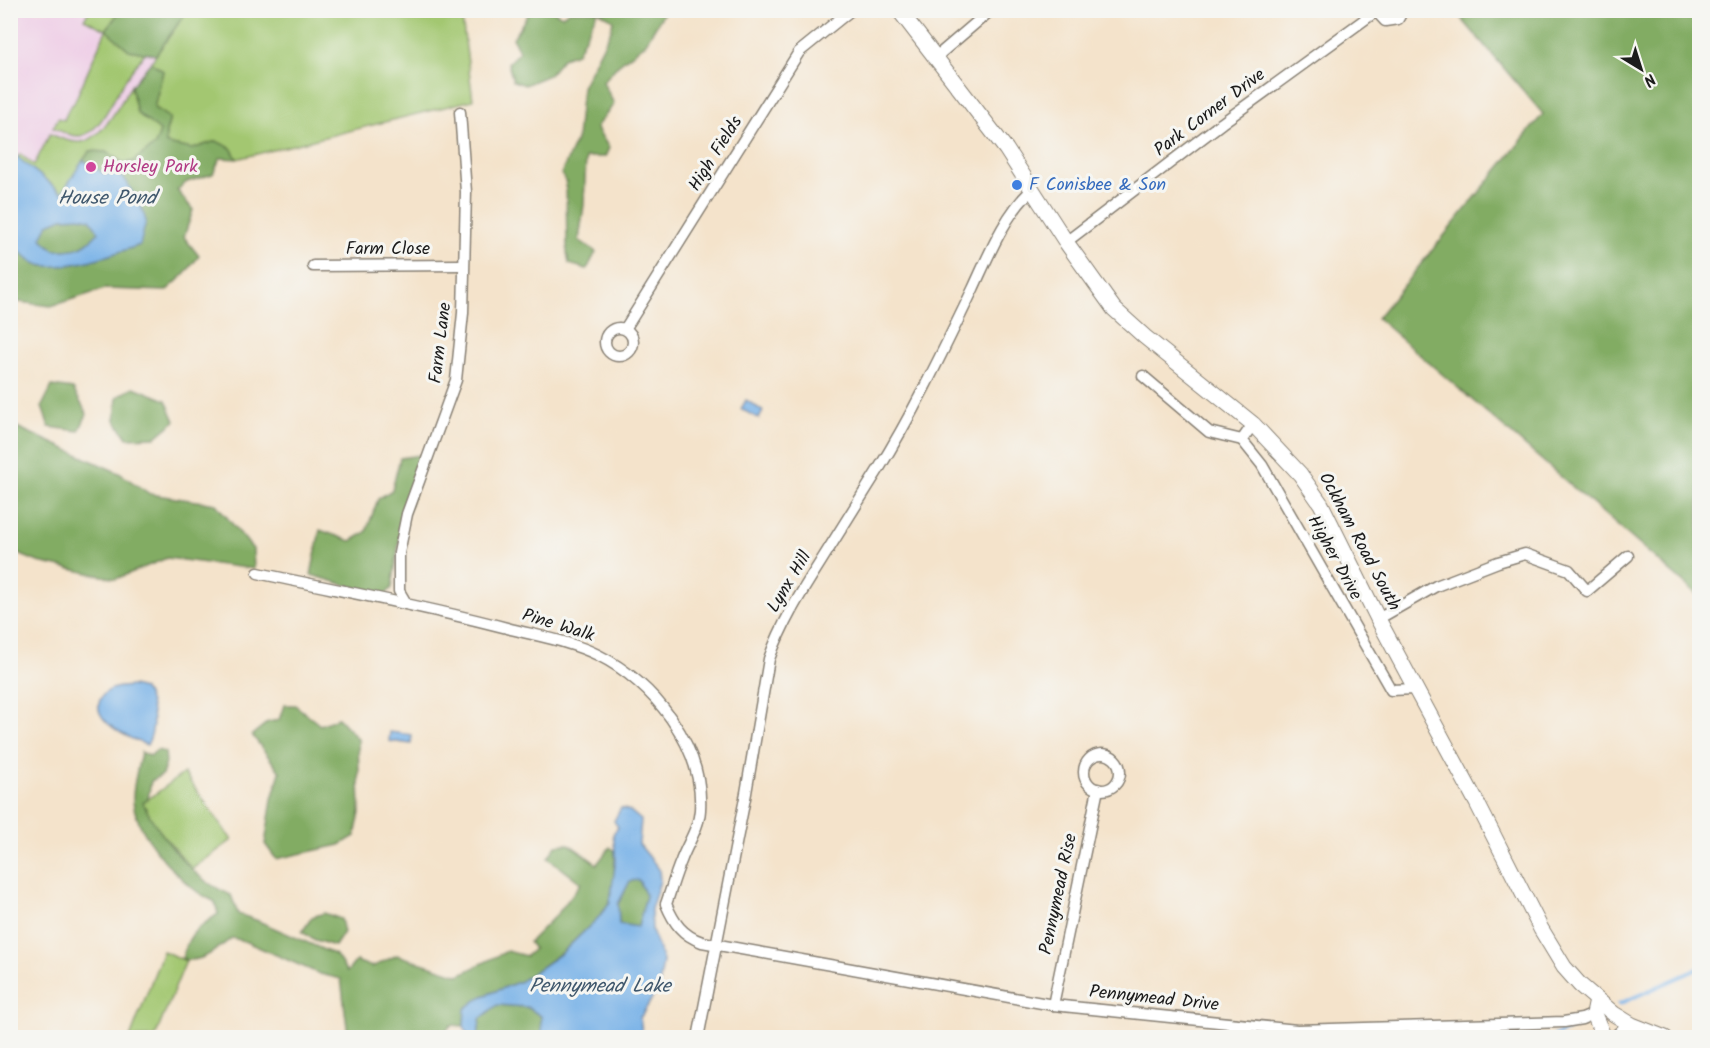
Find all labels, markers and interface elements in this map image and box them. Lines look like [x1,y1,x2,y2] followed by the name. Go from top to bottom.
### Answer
[1611,39,1671,99] north arrow
[1148,61,1272,165] street label: Park Corner Drive
[1638,67,1661,93] text: N
[681,110,751,198] street label: High Fields
[103,153,198,182] place label: Horsley Park
[84,160,98,174] marker: Horsley Park
[1029,171,1166,200] place label: F Conisbee & Son
[1010,178,1024,192] marker: F Conisbee & Son
[58,183,161,215] water label: House Pond
[346,235,430,264] street label: Farm Close
[422,301,460,385] street label: Farm Lane
[1310,467,1408,617] street label: Ockham Road South
[1299,510,1369,606] street label: Higher Drive
[760,545,820,619] street label: Lynx Hill
[518,601,598,651] street label: Pine Walk
[1032,831,1086,957] street label: Pennymead Rise
[529,971,673,1003] water label: Pennymead Lake
[1088,978,1220,1020] street label: Pennymead Drive

